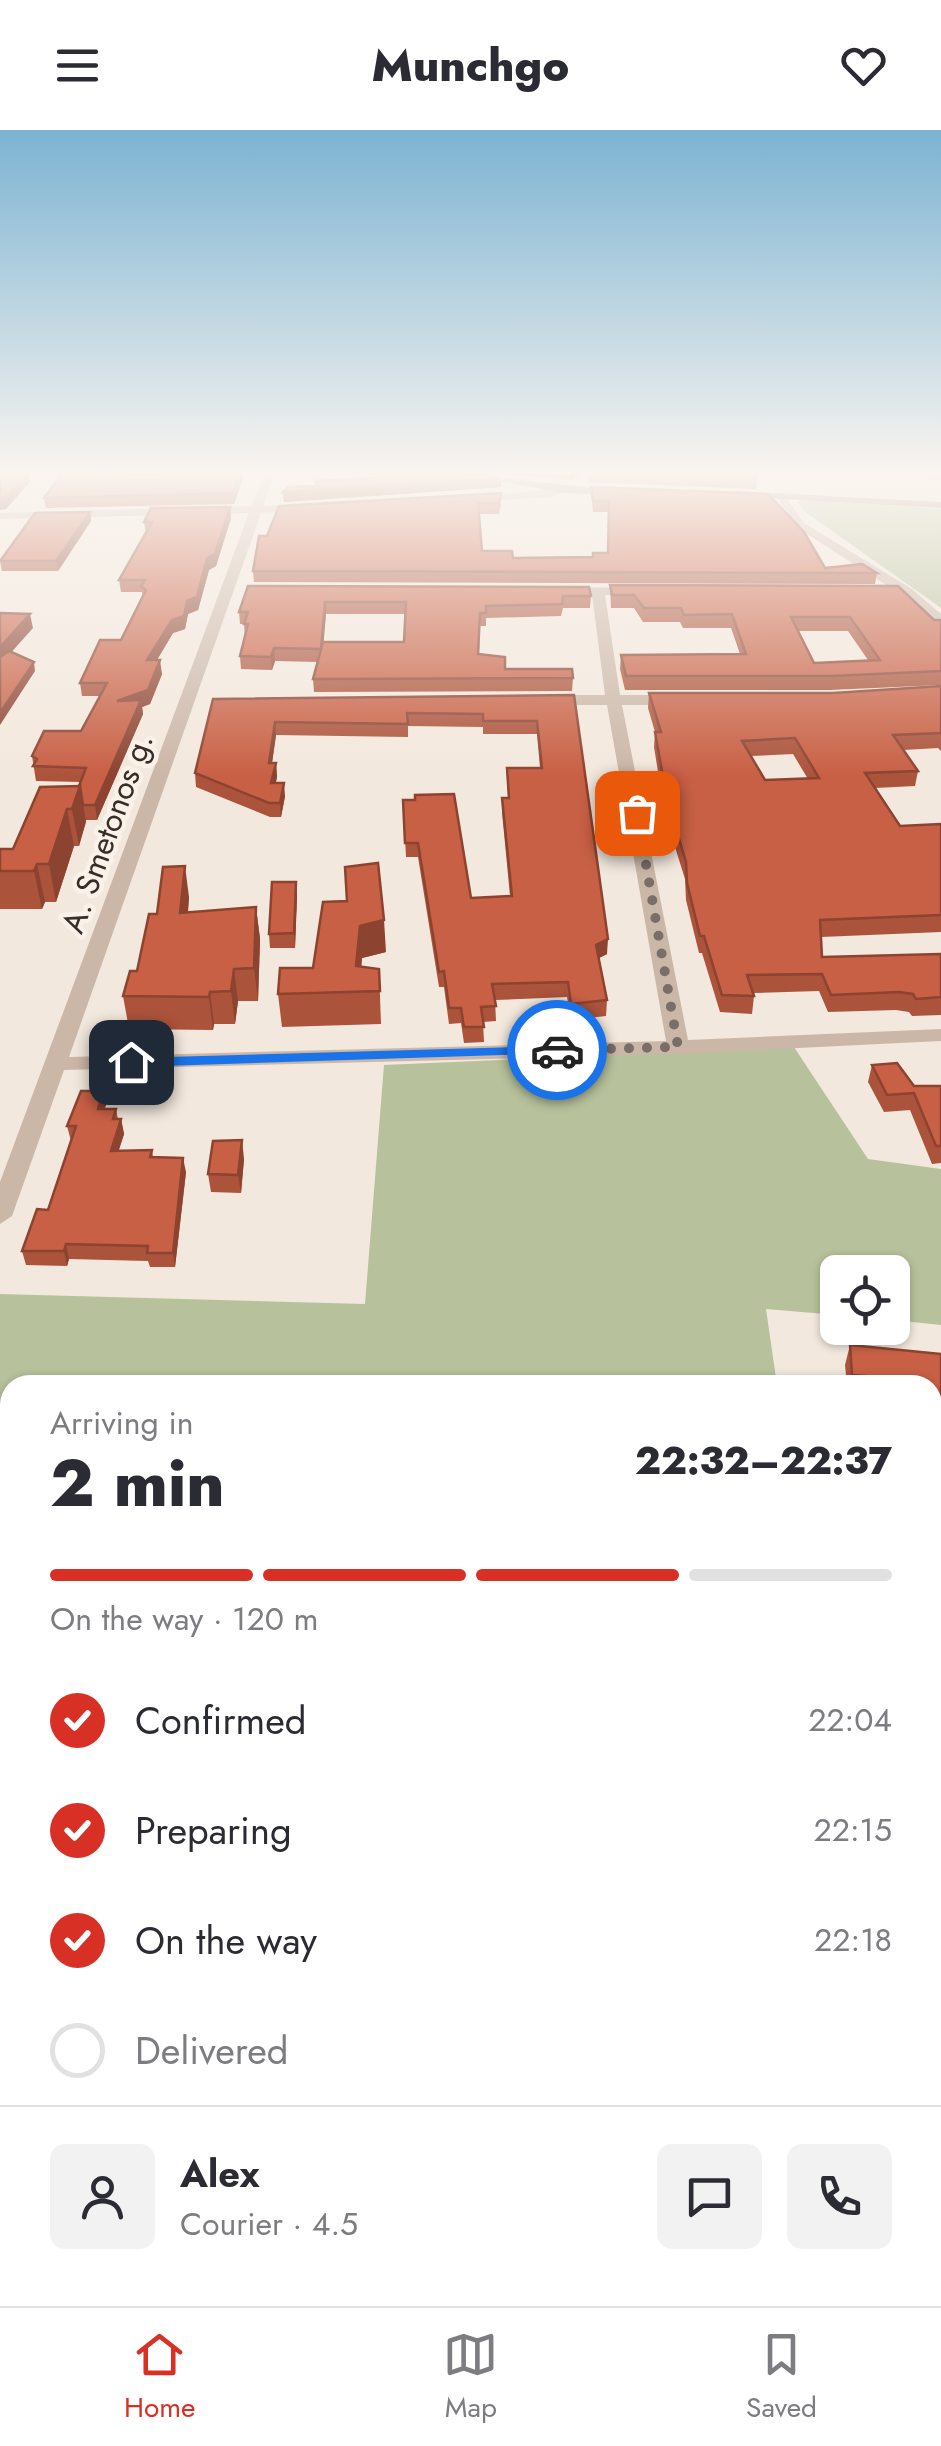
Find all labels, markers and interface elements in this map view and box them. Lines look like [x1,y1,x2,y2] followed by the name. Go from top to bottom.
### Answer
[372,33,569,98] text: Munchgo
[50,38,105,93] icon: menu
[836,38,891,93] icon: heart
[49,726,165,940] street label: A. Smetonos g.
[595,771,680,856] pin
[610,786,665,841] icon: bag
[507,1000,607,1100] courier
[89,1020,174,1105] pin
[530,1023,585,1078] icon: car
[104,1035,159,1090] icon: home
[820,1255,910,1345] map controls
[820,1255,910,1345] button: locate
[50,1400,194,1446] text: Arriving in
[635,1433,892,1488] text: 22:32–22:37
[50,1436,225,1530] text: 2 min
[50,1596,318,1642] text: On the way · 120 m
[50,1693,105,1748] icon: check
[135,1693,306,1748] text: Confirmed
[808,1697,892,1743] text: 22:04
[50,1803,105,1858] icon: check
[135,1803,292,1858] text: Preparing
[814,1807,892,1853] text: 22:15
[50,1913,105,1968] icon: check
[135,1913,317,1968] text: On the way
[814,1917,892,1963] text: 22:18
[135,2023,288,2078] text: Delivered
[50,2144,155,2249] button: person
[657,2144,762,2249] button: chat
[787,2144,892,2249] button: phone
[180,2146,260,2201] text: Alex
[180,2201,358,2247] text: Courier · 4.5
[124,2327,195,2428] tab: Home
[443,2327,498,2428] tab: Map
[746,2327,817,2428] tab: Saved

